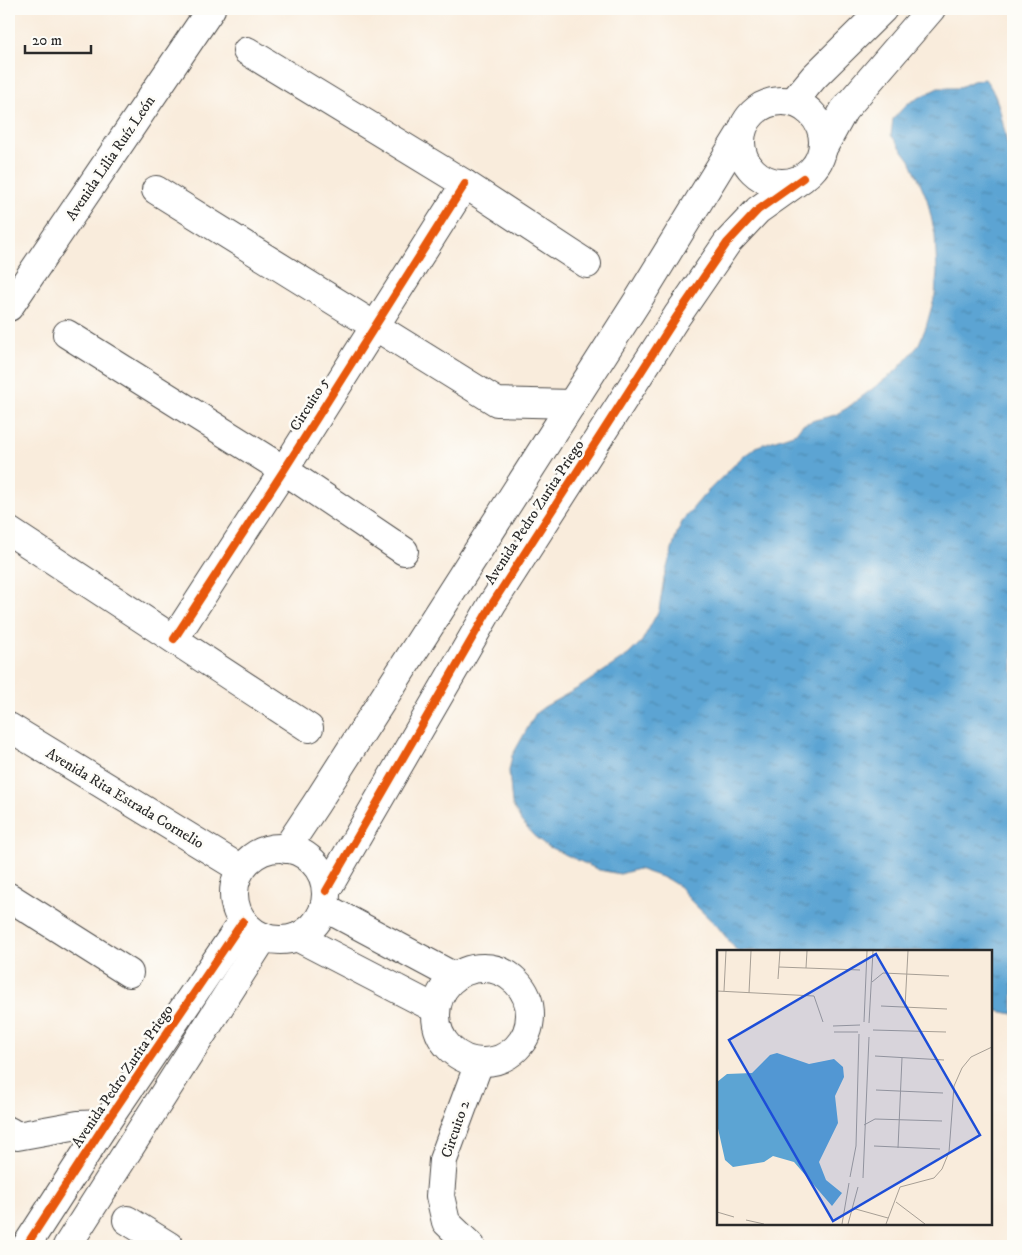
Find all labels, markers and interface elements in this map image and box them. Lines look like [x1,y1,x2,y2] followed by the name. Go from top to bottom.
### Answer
[25,22,91,54] scale bar
[32,31,62,50] text: 20 m
[62,92,159,224] street label: Avenida Lilia Ruíz León
[286,374,334,435] street label: Circuito 5
[481,436,588,588] street label: Avenida Pedro Zurita Priego
[42,744,207,853] street label: Avenida Rita Estrada Cornelio
[717,950,992,1225] inset map
[67,1001,177,1152] street label: Avenida Pedro Zurita Priego
[437,1097,474,1160] street label: Circuito 2

